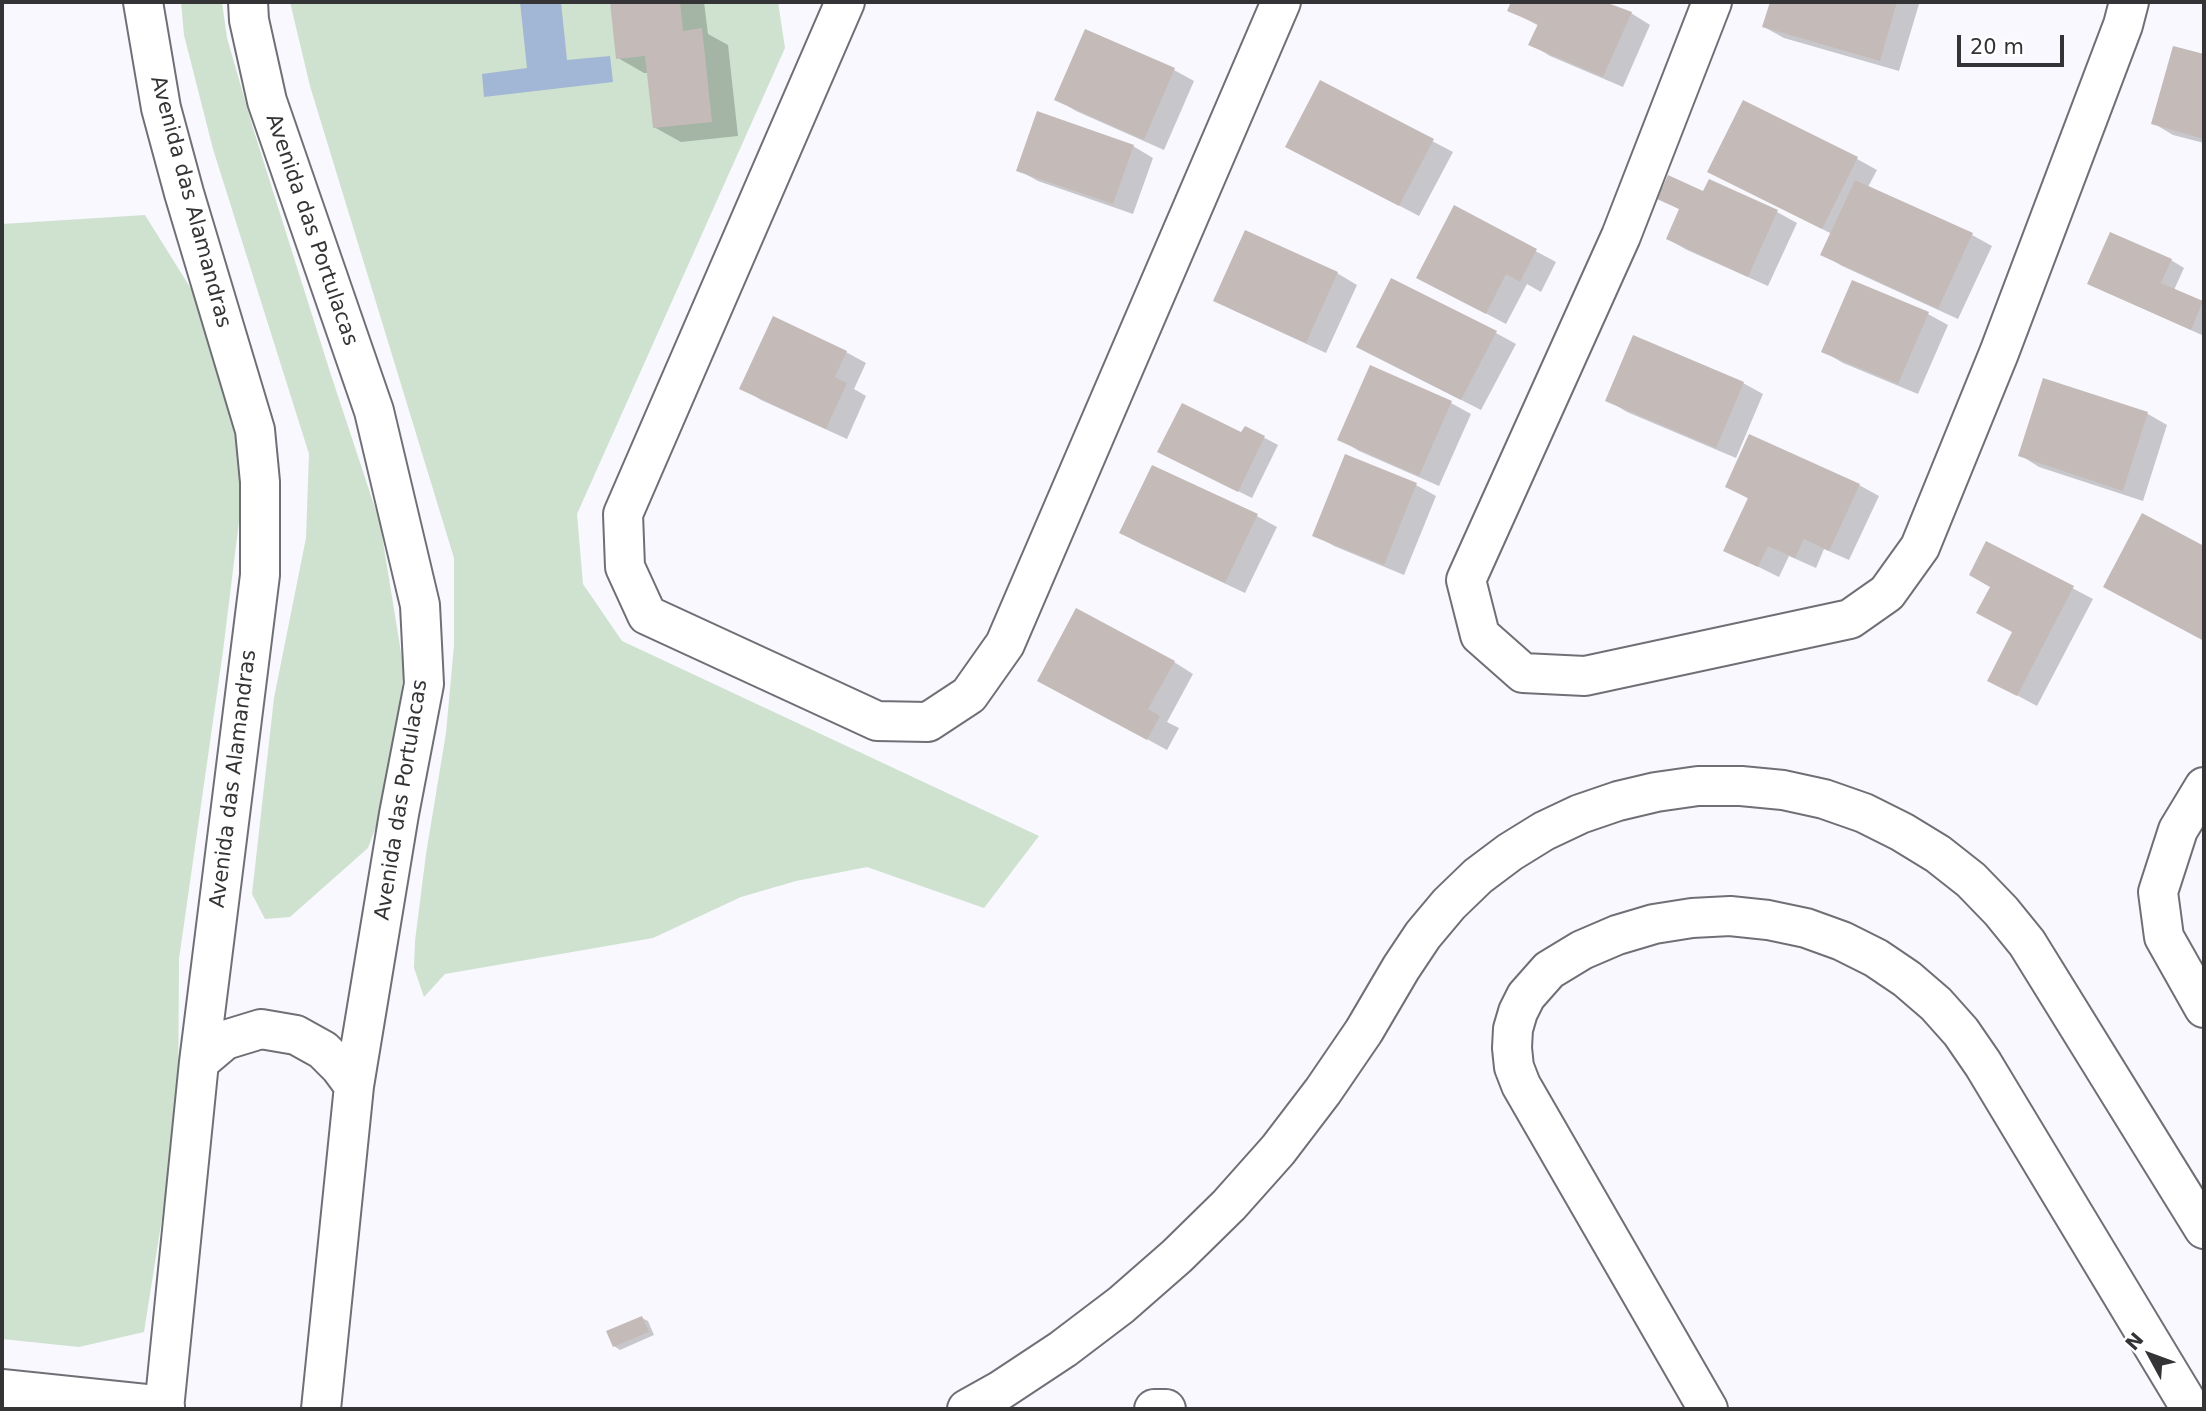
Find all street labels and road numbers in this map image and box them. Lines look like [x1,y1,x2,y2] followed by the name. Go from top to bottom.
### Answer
[144,73,236,331] street label: Avenida das Alamandras
[259,111,363,349] street label: Avenida das Portulacas
[206,649,262,909] street label: Avenida das Alamandras
[371,678,433,922] street label: Avenida das Portulacas

